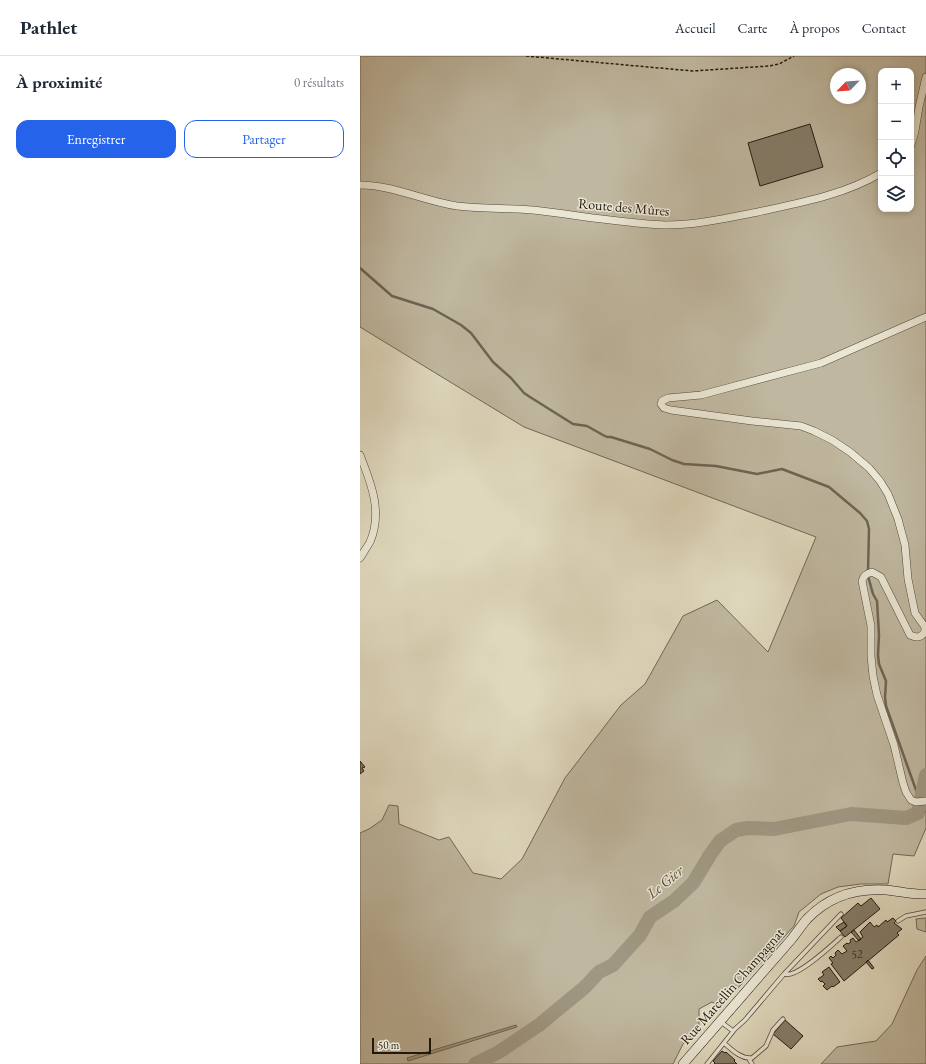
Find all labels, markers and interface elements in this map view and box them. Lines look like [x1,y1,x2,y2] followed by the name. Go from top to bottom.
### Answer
[20,15,77,40] text: Pathlet
[675,19,716,37] text: Accueil
[738,19,768,37] text: Carte
[790,19,840,37] text: À propos
[862,19,906,37] text: Contact
[830,68,866,104] north arrow
[878,68,914,212] map controls
[878,68,914,104] button: +
[16,71,102,93] text: À proximité
[294,74,344,91] text: 0 résultats
[878,104,914,140] button: −
[16,120,176,158] button: Enregistrer
[184,120,344,158] button: Partager
[878,140,914,176] button: locate
[878,176,914,212] button: layers
[578,194,671,220] street label: Route des Mûres
[642,860,688,903] water label: Le Gier
[676,923,788,1048] street label: Rue Marcellin Champagnat
[851,946,863,962] house number: 52
[372,1036,431,1055] scale bar
[378,1038,399,1052] text: 50 m

